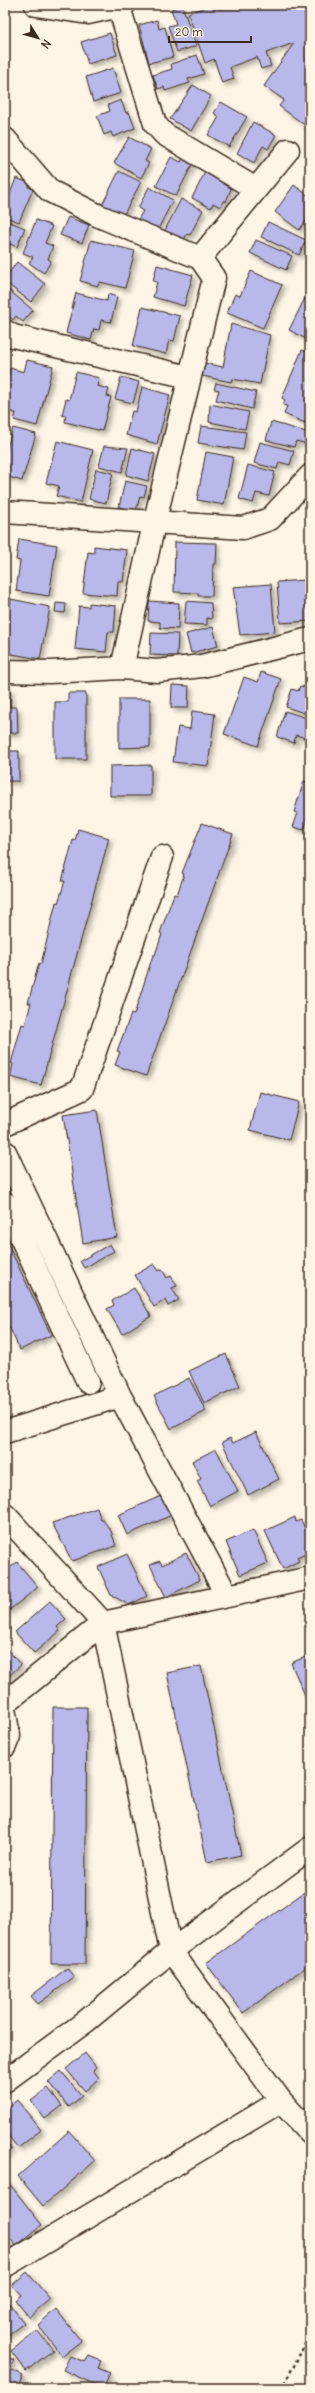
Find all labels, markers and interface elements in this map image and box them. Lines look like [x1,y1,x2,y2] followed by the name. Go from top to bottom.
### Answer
[18,18,58,58] north arrow
[169,18,251,44] scale bar
[175,24,203,39] text: 20 m
[38,37,54,51] text: N

